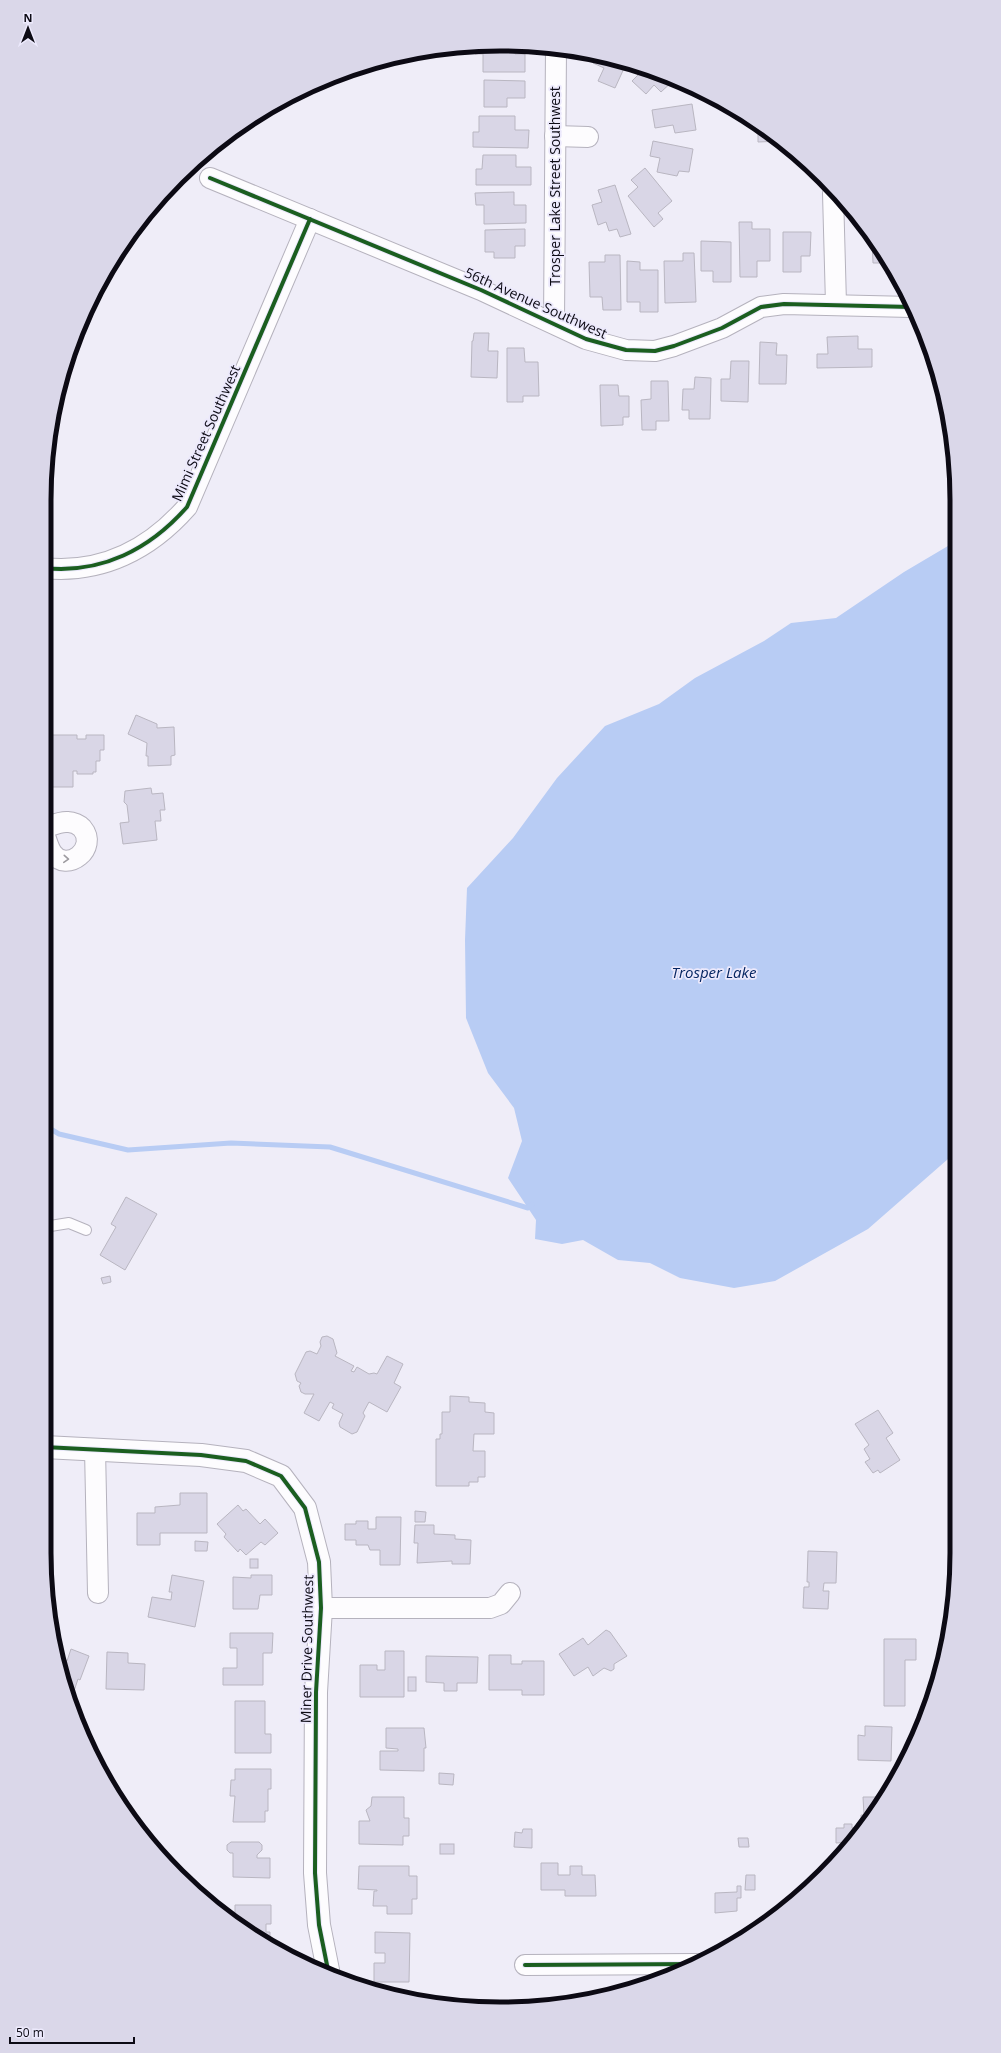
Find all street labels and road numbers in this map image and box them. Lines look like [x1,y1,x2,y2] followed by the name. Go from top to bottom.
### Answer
[545,86,564,286] street label: Trosper Lake Street Southwest
[462,262,611,343] street label: 56th Avenue Southwest
[167,361,244,504] street label: Mimi Street Southwest
[296,1575,317,1723] street label: Miner Drive Southwest

